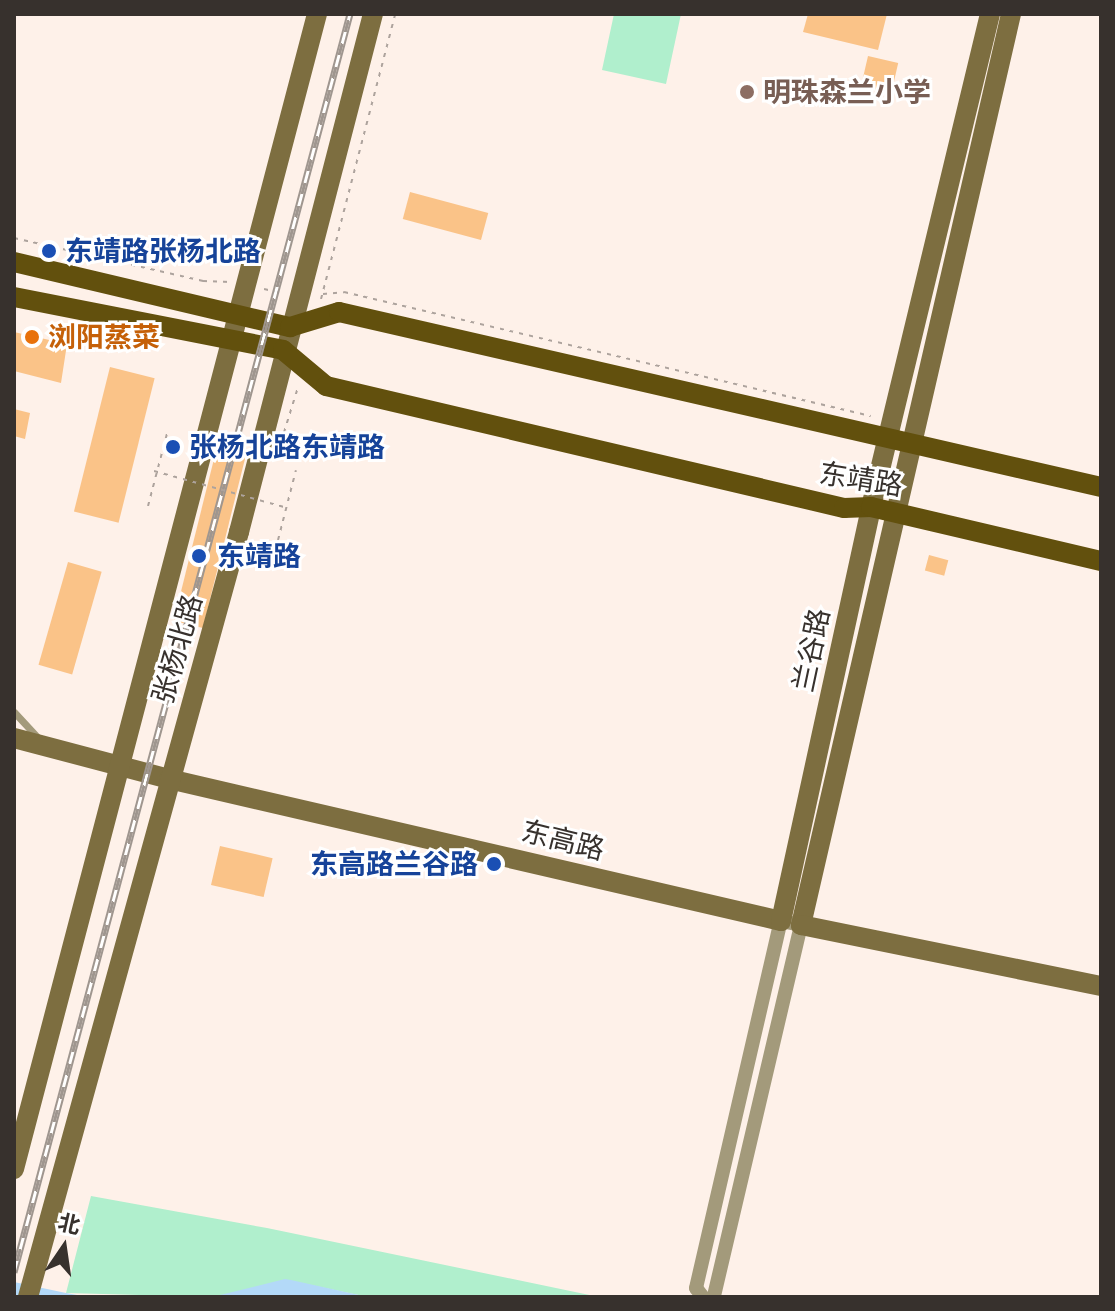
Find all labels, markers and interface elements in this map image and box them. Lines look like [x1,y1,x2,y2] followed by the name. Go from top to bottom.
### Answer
[763,75,931,109] place label: 明珠森兰小学
[738,83,756,101] marker: 明珠森兰小学
[65,234,261,268] place label: 东靖路张杨北路
[40,242,58,260] marker: 东靖路张杨北路
[48,320,160,354] place label: 浏阳蒸菜
[23,328,41,346] marker: 浏阳蒸菜
[189,430,385,464] place label: 张杨北路东靖路
[164,438,182,456] marker: 张杨北路东靖路
[817,456,905,502] street label: 东靖路
[217,539,301,573] place label: 东靖路
[188,545,210,567] marker: 东靖路
[145,591,209,707] street label: 张杨北路
[786,605,836,695] street label: 兰谷路
[518,814,608,866] street label: 东高路
[310,847,478,881] place label: 东高路兰谷路
[485,855,503,873] marker: 东高路兰谷路
[24,1207,104,1287] north arrow
[56,1208,83,1239] text: 北

